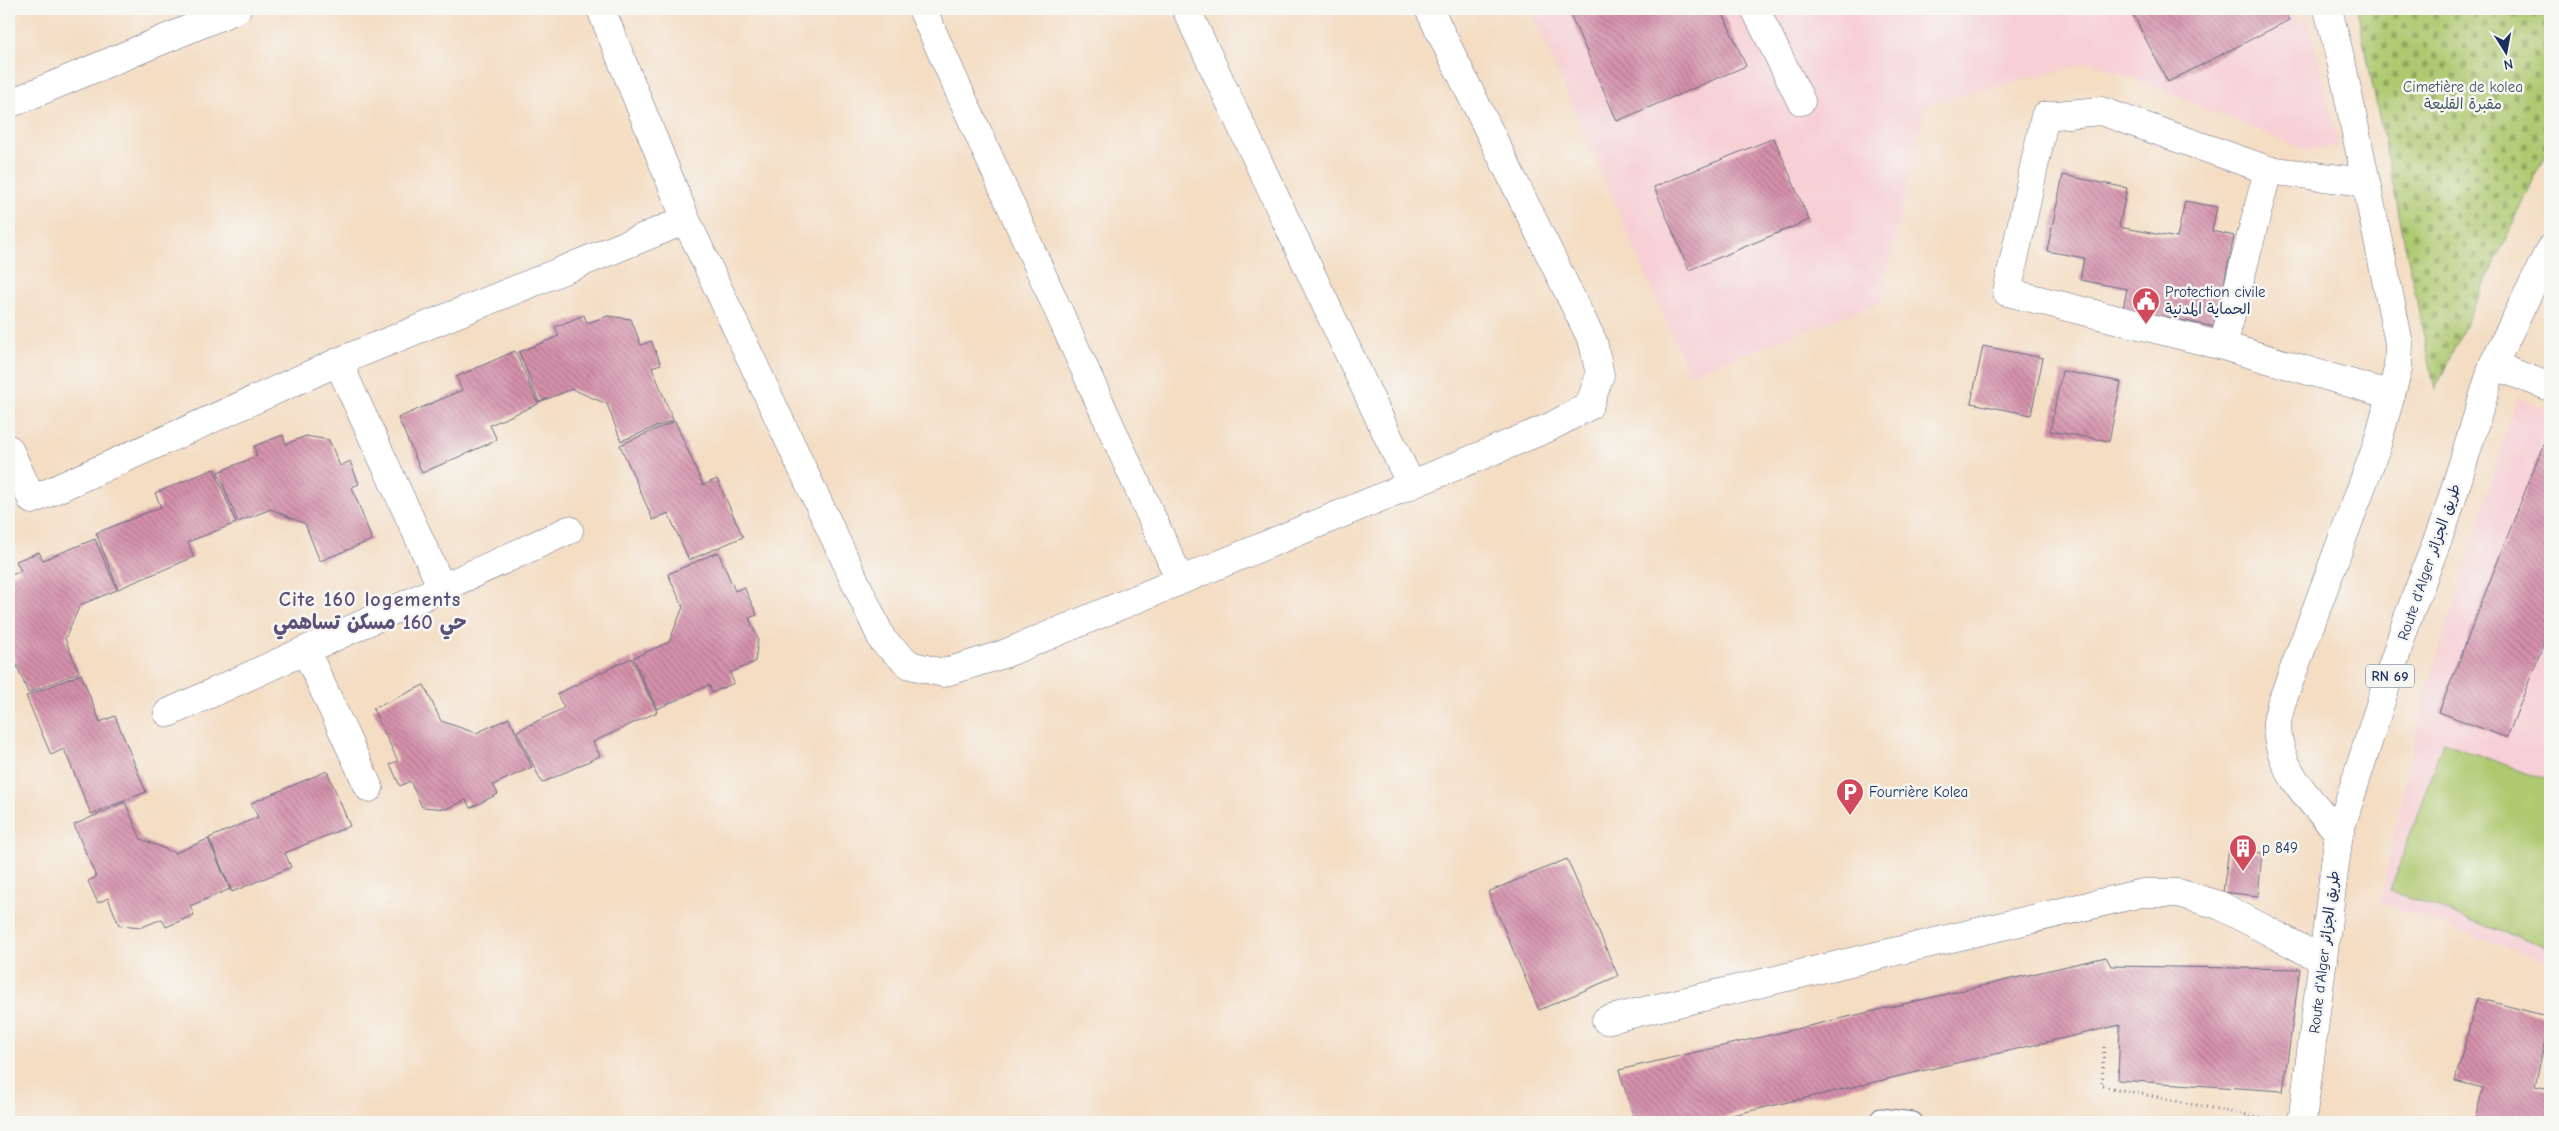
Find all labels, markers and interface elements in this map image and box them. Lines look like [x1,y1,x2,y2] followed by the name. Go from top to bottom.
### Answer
[2482,28,2532,78] north arrow
[2502,55,2514,73] text: N
[2403,78,2523,113] park label: Cimetière de kolea مقبرة القليعة
[2165,283,2266,318] place label: Protection civile الحماية المدنية
[2131,286,2161,325] public building icon: Protection civile الحماية المدنية
[2394,481,2464,643] street label: Route d'Alger طريق الجزائر
[273,588,467,640] district label: Cite 160 logements حي 160 مسكن تساهمي
[2366,664,2414,688] road number: RN 69
[1835,777,1865,816] parking icon: Fourrière Kolea
[1869,783,1968,801] place label: Fourrière Kolea
[2228,833,2258,872] building icon: p 849
[2262,839,2298,857] place label: p 849
[2305,869,2343,1035] street label: Route d'Alger طريق الجزائر

